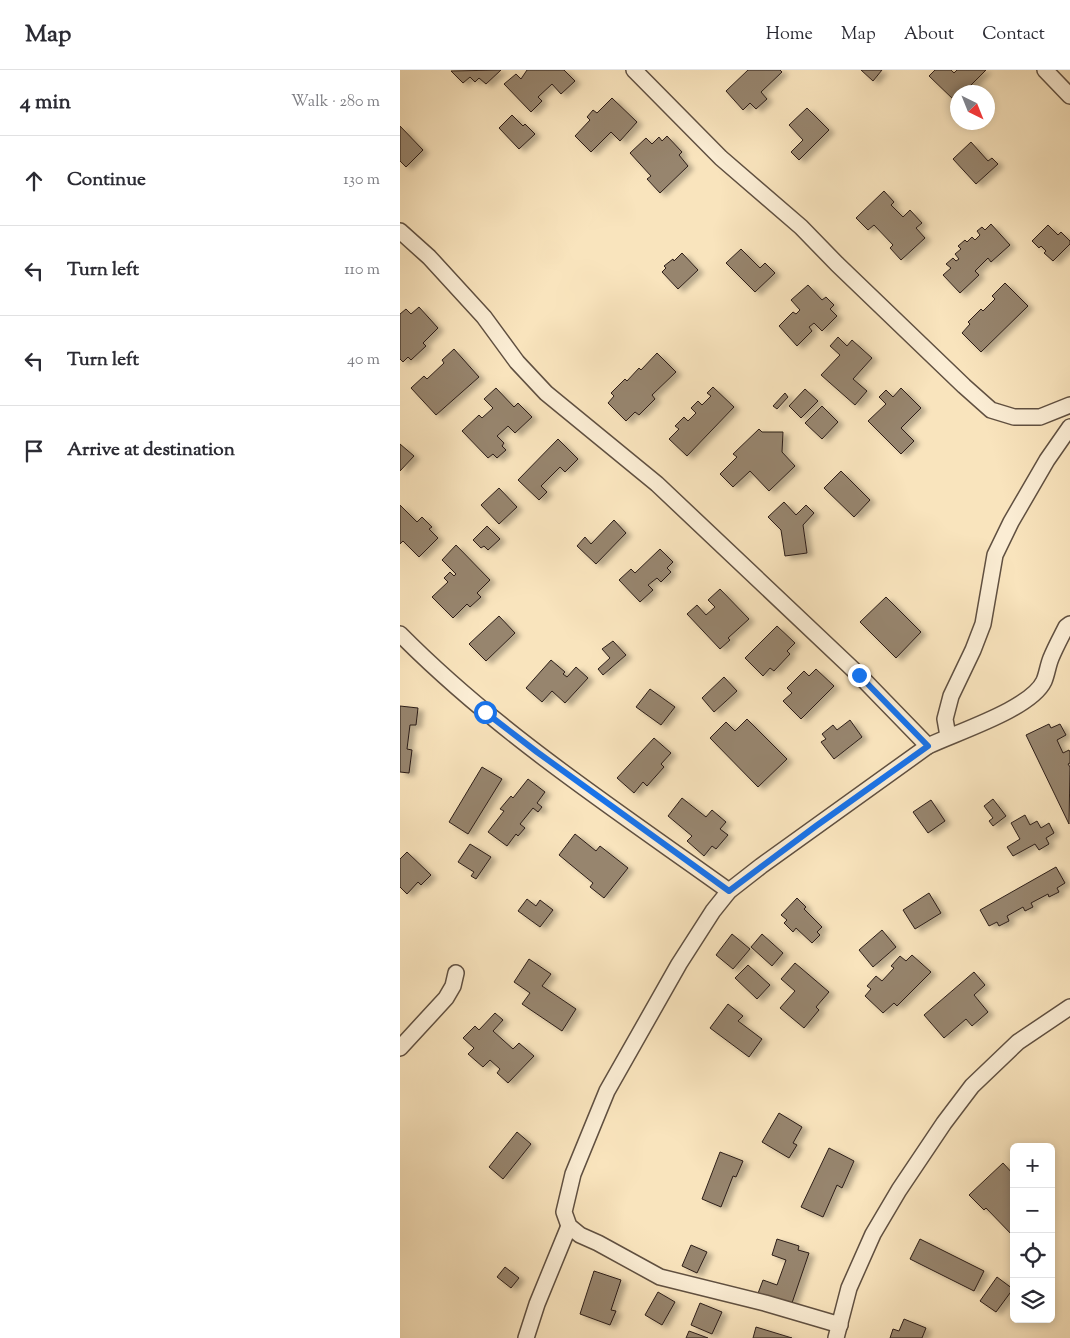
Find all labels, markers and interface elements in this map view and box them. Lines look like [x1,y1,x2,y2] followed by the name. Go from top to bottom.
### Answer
[25,18,71,52] text: Map
[766,22,813,48] text: Home
[841,22,876,48] text: Map
[904,22,954,48] text: About
[982,22,1045,48] text: Contact
[950,85,995,130] north arrow
[20,88,71,118] text: 4 min
[291,91,380,114] text: Walk · 280 m
[20,167,48,195] icon: ahead
[67,167,146,194] text: Continue
[343,169,380,192] text: 130 m
[20,257,48,285] icon: left
[67,257,139,284] text: Turn left
[344,259,380,282] text: 110 m
[20,347,48,375] icon: left
[67,347,139,374] text: Turn left
[347,349,380,372] text: 40 m
[20,437,48,465] icon: arrive
[67,437,235,464] text: Arrive at destination
[848,664,871,687] route end
[474,701,497,724] route start
[1010,1143,1055,1323] map controls
[1010,1143,1055,1188] button: +
[1010,1188,1055,1233] button: −
[1010,1233,1055,1278] button: locate
[1010,1278,1055,1323] button: layers

